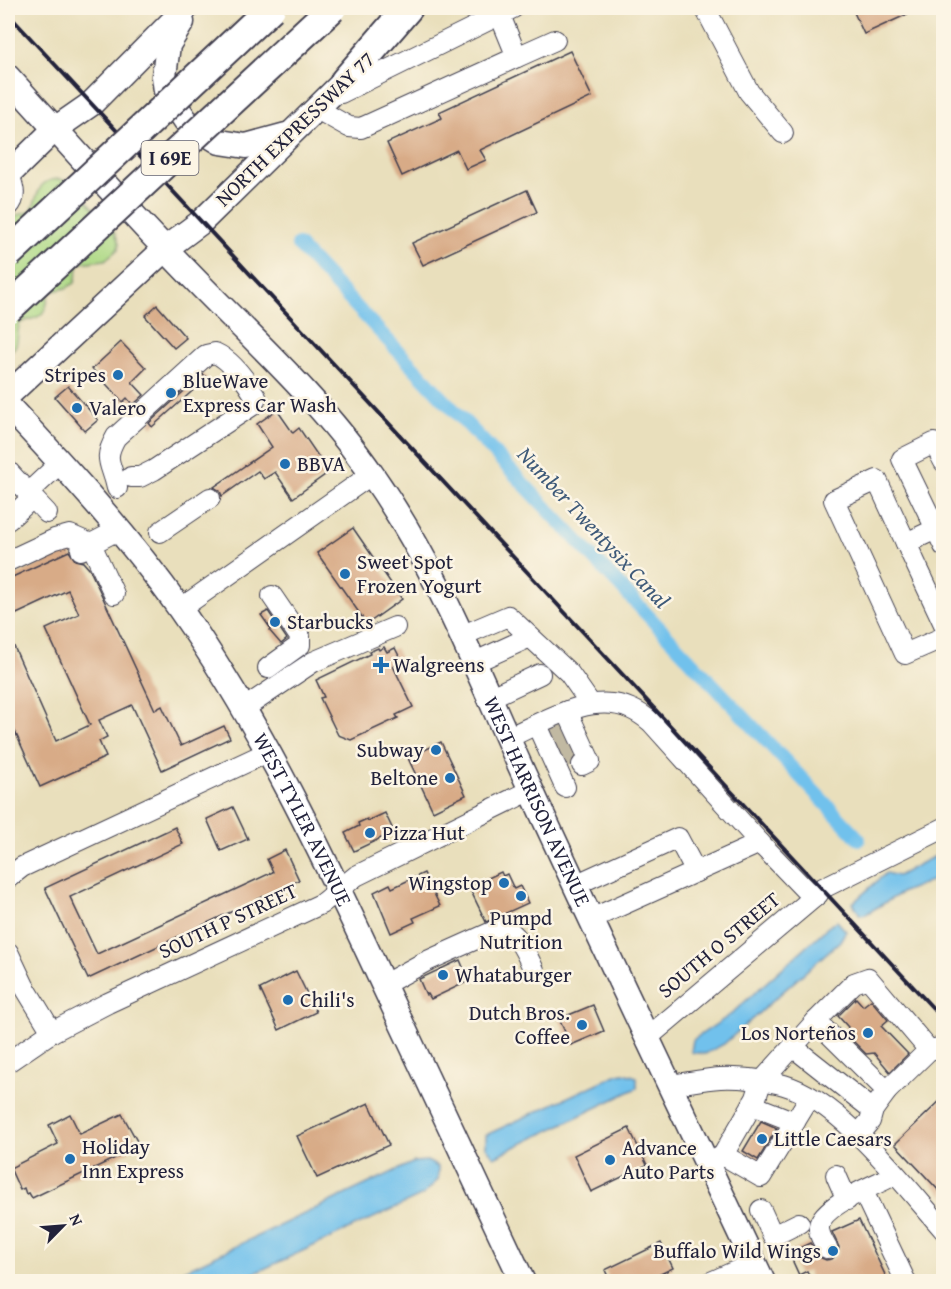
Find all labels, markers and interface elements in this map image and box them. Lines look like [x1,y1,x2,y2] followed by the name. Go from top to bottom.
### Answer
[208,44,381,213] street label: NORTH EXPRESSWAY 77
[142,141,198,175] road number: I 69E
[44,359,106,390] place label: Stripes
[183,365,337,420] place label: BlueWave Express Car Wash
[111,368,125,382] marker: Stripes
[164,386,178,400] marker: BlueWave Express Car Wash
[89,392,146,423] place label: Valero
[70,401,84,415] marker: Valero
[510,438,678,615] water label: Number Twentysix Canal
[297,448,345,479] place label: BBVA
[278,457,292,471] marker: BBVA
[357,546,482,601] place label: Sweet Spot Frozen Yogurt
[338,567,352,581] marker: Sweet Spot Frozen Yogurt
[287,606,373,637] place label: Starbucks
[268,615,282,629] marker: Starbucks
[393,649,484,680] place label: Walgreens
[374,658,388,672] marker: Walgreens
[476,691,599,912] street label: WEST HARRISON AVENUE
[246,727,360,911] street label: WEST TYLER AVENUE
[357,734,425,765] place label: Subway
[429,743,443,757] marker: Subway
[371,762,438,793] place label: Beltone
[443,771,457,785] marker: Beltone
[382,817,465,848] place label: Pizza Hut
[363,826,377,840] marker: Pizza Hut
[408,867,492,898] place label: Wingstop
[153,875,303,966] street label: SOUTH P STREET
[497,876,511,890] marker: Wingstop
[651,884,787,1005] street label: SOUTH O STREET
[514,889,528,903] marker: Pumpd Nutrition
[480,902,563,957] place label: Pumpd Nutrition
[455,959,572,990] place label: Whataburger
[436,968,450,982] marker: Whataburger
[300,984,355,1015] place label: Chili's
[281,993,295,1007] marker: Chili's
[469,997,570,1052] place label: Dutch Bros. Coffee
[741,1017,856,1048] place label: Los Norteños
[575,1018,589,1032] marker: Dutch Bros. Coffee
[861,1026,875,1040] marker: Los Norteños
[774,1123,892,1154] place label: Little Caesars
[82,1131,184,1186] place label: Holiday Inn Express
[622,1132,714,1187] place label: Advance Auto Parts
[755,1132,769,1146] marker: Little Caesars
[63,1152,77,1166] marker: Holiday Inn Express
[603,1153,617,1167] marker: Advance Auto Parts
[33,1196,93,1256] north arrow
[63,1210,90,1230] text: N
[653,1235,821,1266] place label: Buffalo Wild Wings
[826,1244,840,1258] marker: Buffalo Wild Wings

